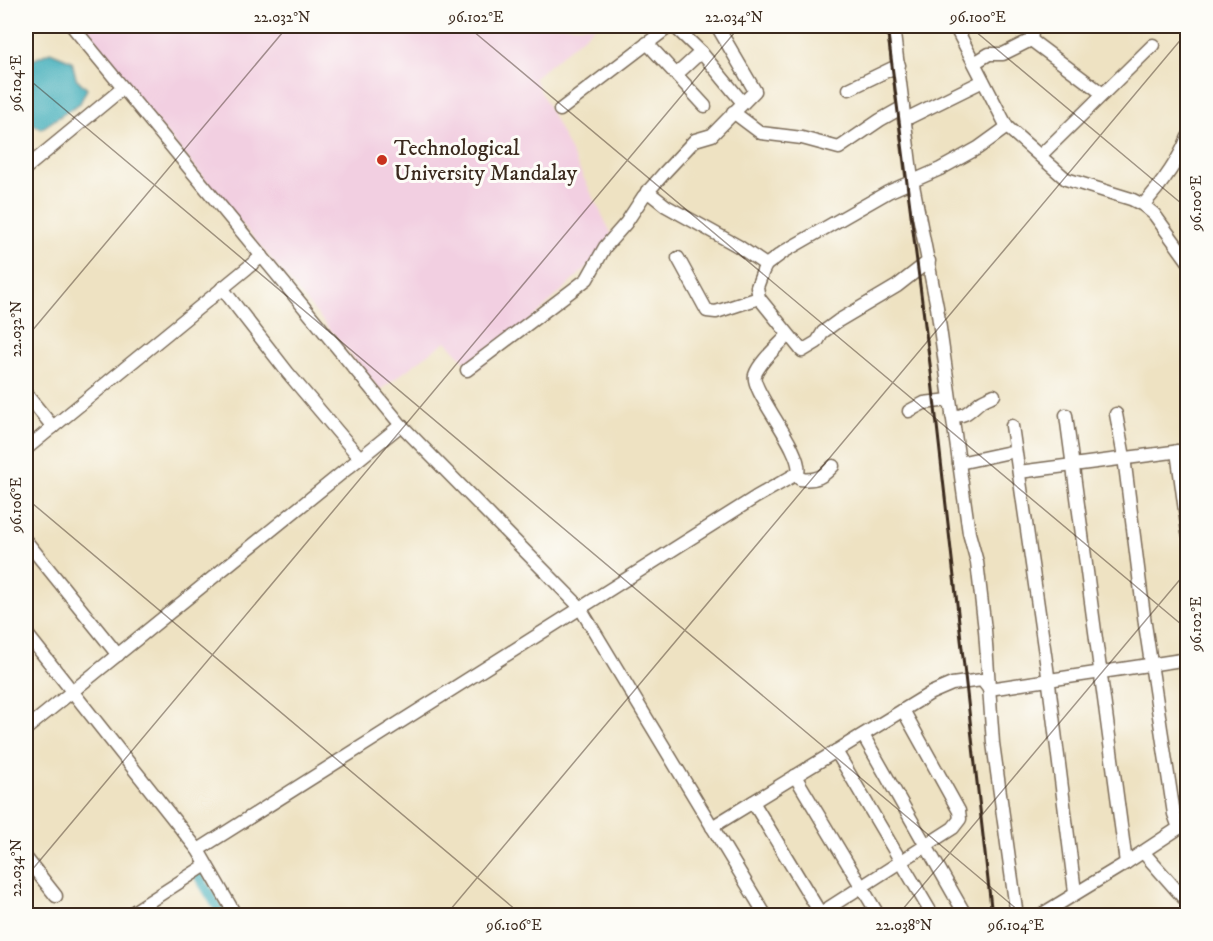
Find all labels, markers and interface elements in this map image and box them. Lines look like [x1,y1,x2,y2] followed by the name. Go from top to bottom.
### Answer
[254,8,310,27] text: 22.032°N
[447,8,504,27] text: 96.102°E
[705,8,763,27] text: 22.034°N
[949,8,1006,27] text: 96.100°E
[7,54,26,112] text: 96.104°E
[394,135,578,187] place label: Technological University Mandalay
[375,153,389,167] marker: Technological University Mandalay
[1187,175,1206,232] text: 96.100°E
[7,301,26,357] text: 22.032°N
[7,477,26,534] text: 96.106°E
[1187,596,1206,653] text: 96.102°E
[7,839,26,897] text: 22.034°N
[485,916,542,935] text: 96.106°E
[876,916,932,935] text: 22.038°N
[987,916,1045,935] text: 96.104°E

